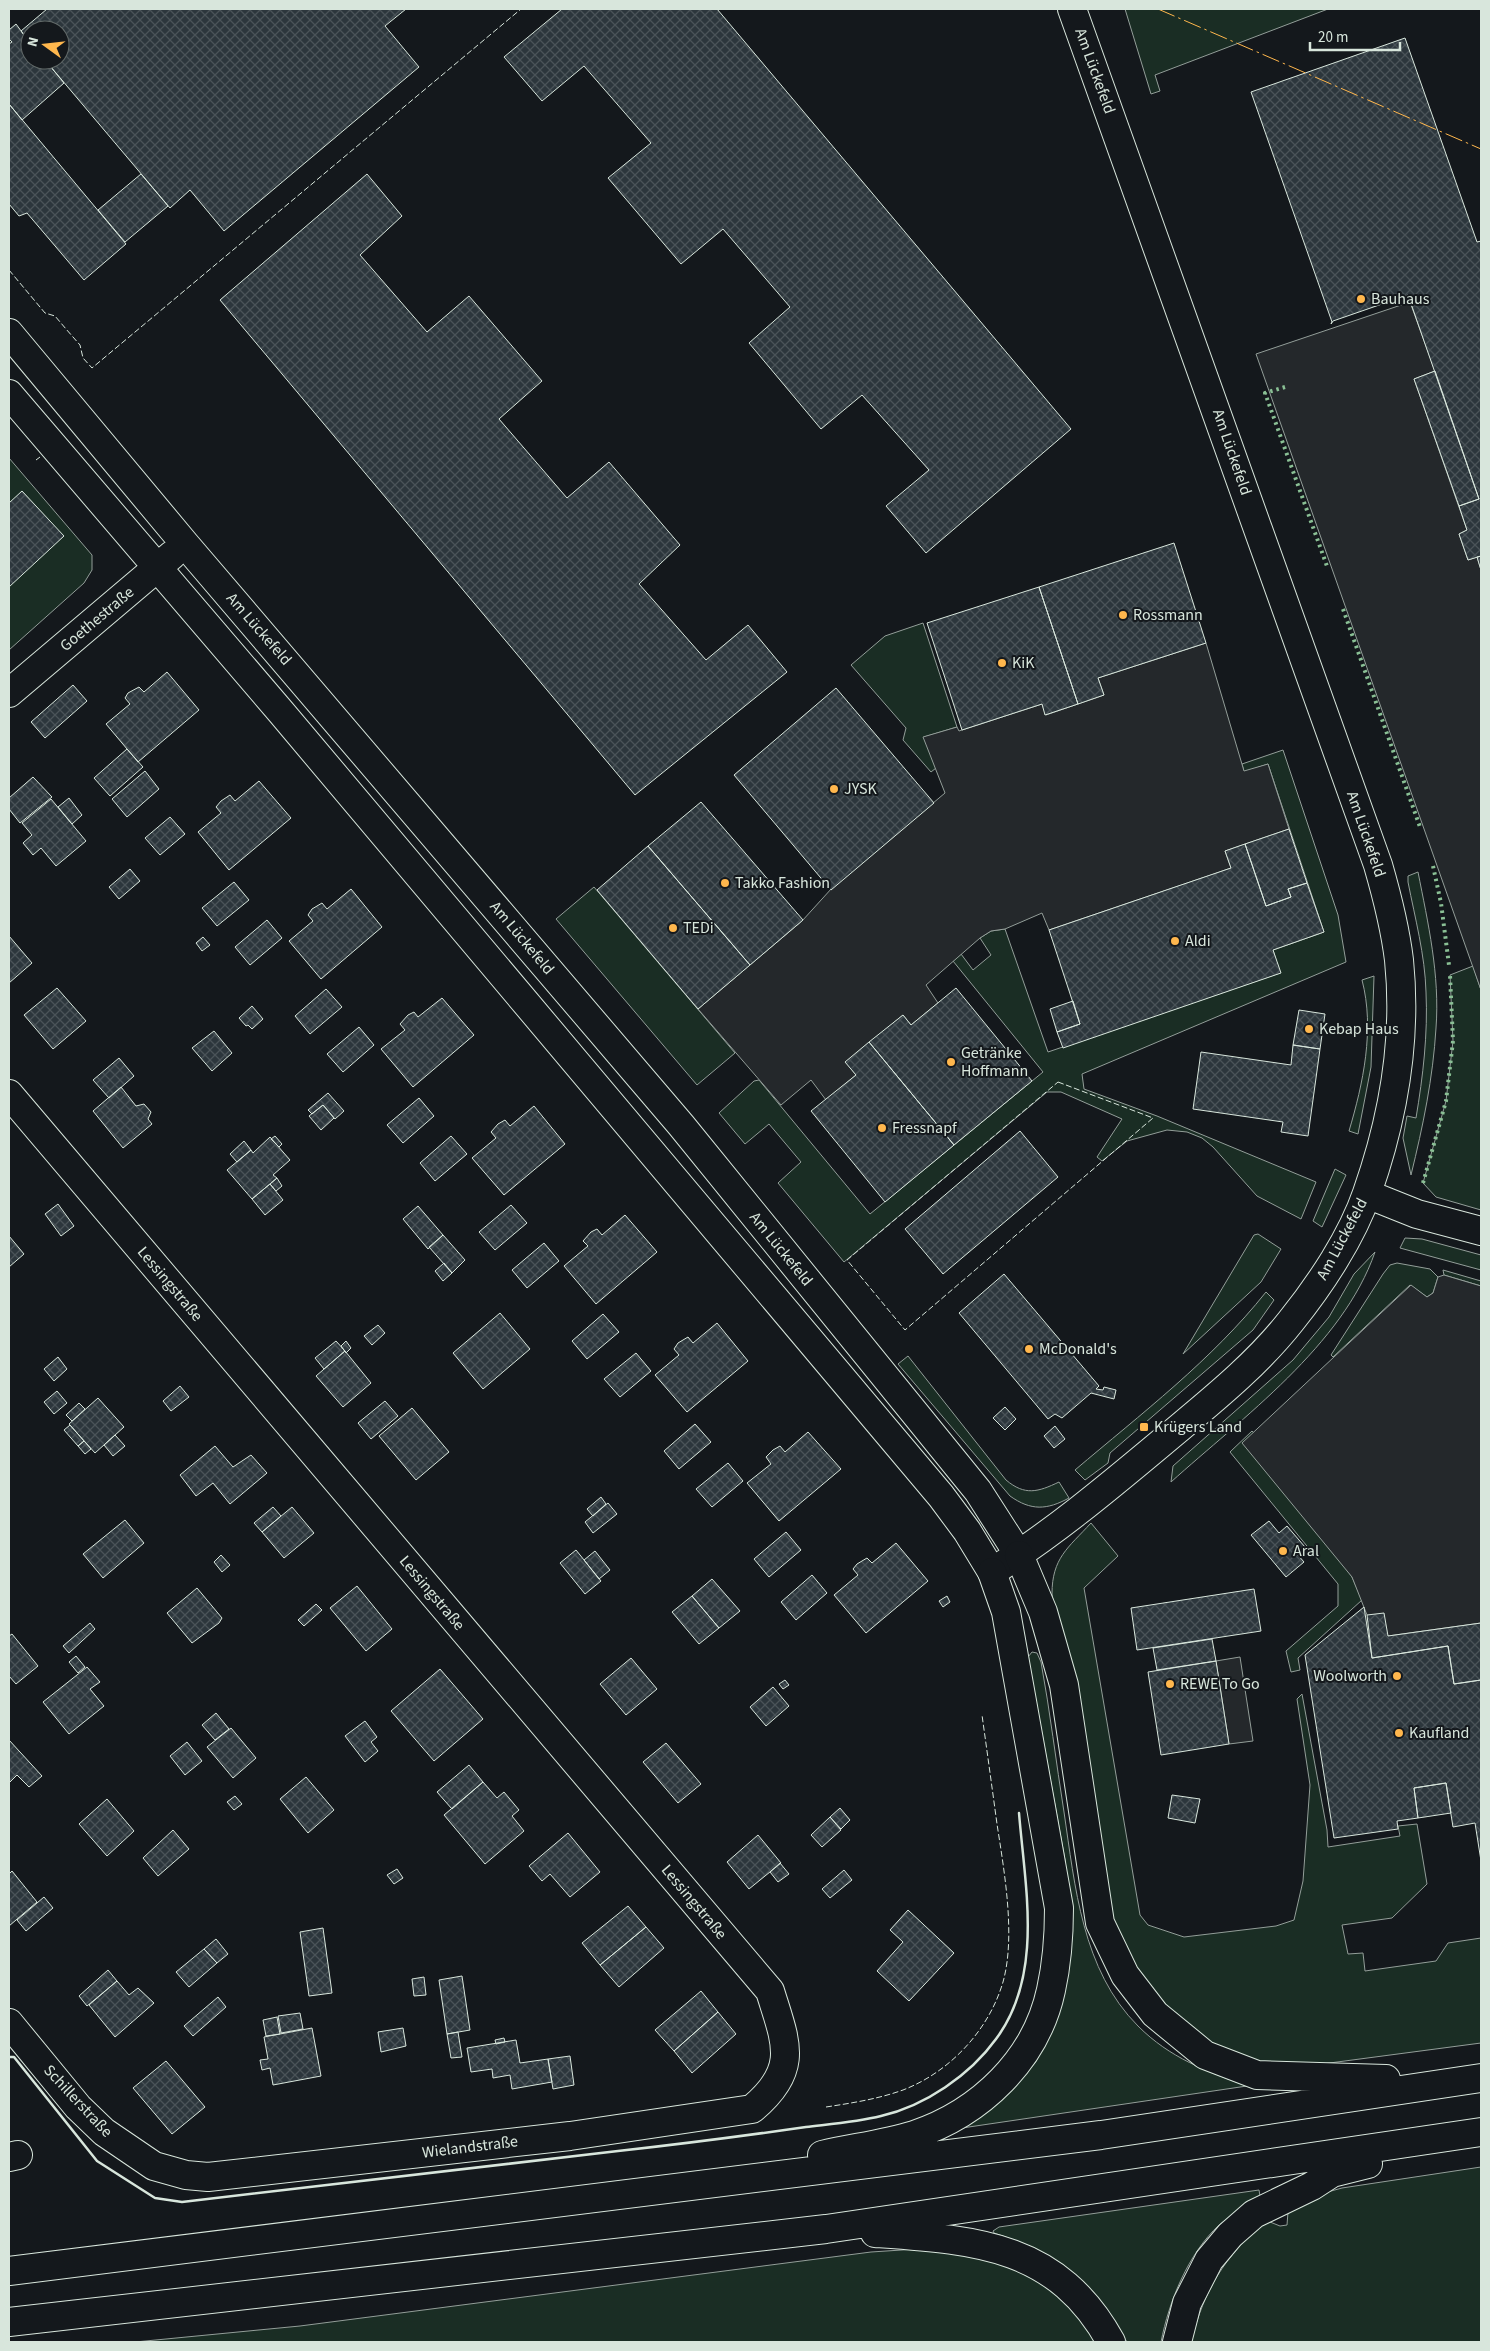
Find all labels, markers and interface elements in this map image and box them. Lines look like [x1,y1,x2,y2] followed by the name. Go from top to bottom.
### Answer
[20,20,70,70] north arrow
[1310,20,1400,52] scale bar
[1069,25,1121,117] street label: Am Lückefeld
[1318,27,1348,48] text: 20 m
[23,35,44,49] text: N
[1371,288,1430,310] place label: Bauhaus
[1355,293,1367,305] marker: Bauhaus
[1207,406,1257,498] street label: Am Lückefeld
[55,581,139,657] street label: Goethestraße
[221,588,297,670] street label: Am Lückefeld
[1133,604,1203,626] place label: Rossmann
[1117,609,1129,621] marker: Rossmann
[1012,652,1035,674] place label: KiK
[996,657,1008,669] marker: KiK
[844,778,878,800] place label: JYSK
[828,783,840,795] marker: JYSK
[1341,788,1391,880] street label: Am Lückefeld
[735,872,830,894] place label: Takko Fashion
[719,877,731,889] marker: Takko Fashion
[485,897,559,979] street label: Am Lückefeld
[683,917,714,939] place label: TEDi
[667,922,679,934] marker: TEDi
[1185,930,1211,952] place label: Aldi
[1169,935,1181,947] marker: Aldi
[1319,1018,1399,1040] place label: Kebap Haus
[1303,1023,1315,1035] marker: Kebap Haus
[961,1042,1028,1082] place label: Getränke Hoffmann
[945,1056,957,1068] marker: Getränke Hoffmann
[892,1117,958,1139] place label: Fressnapf
[876,1122,888,1134] marker: Fressnapf
[1311,1194,1373,1284] street label: Am Lückefeld
[744,1207,818,1291] street label: Am Lückefeld
[132,1242,208,1326] street label: Lessingstraße
[1039,1338,1117,1360] place label: McDonald's
[1023,1343,1035,1355] marker: McDonald's
[1154,1416,1242,1438] place label: Krügers Land
[1138,1421,1150,1433] marker: Krügers Land
[1293,1540,1319,1562] place label: Aral
[1277,1545,1289,1557] marker: Aral
[394,1551,470,1635] street label: Lessingstraße
[1313,1665,1387,1687] place label: Woolworth
[1391,1670,1403,1682] marker: Woolworth
[1180,1673,1260,1695] place label: REWE To Go
[1164,1678,1176,1690] marker: REWE To Go
[1409,1722,1469,1744] place label: Kaufland
[1393,1727,1405,1739] marker: Kaufland
[656,1860,732,1944] street label: Lessingstraße
[38,2060,118,2142] street label: Schillerstraße
[421,2130,519,2164] street label: Wielandstraße

